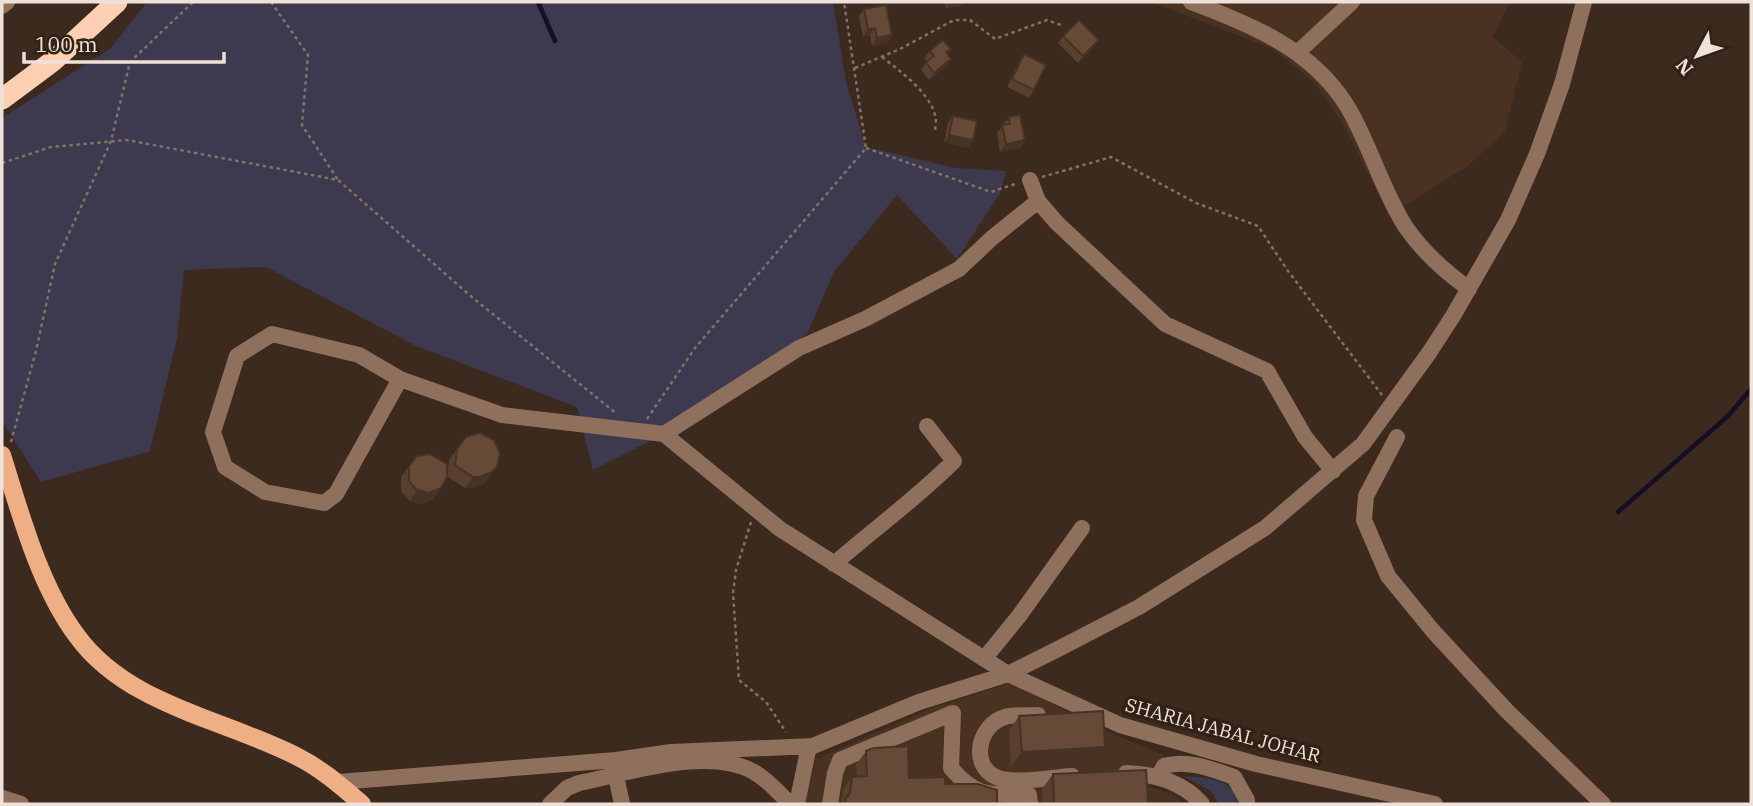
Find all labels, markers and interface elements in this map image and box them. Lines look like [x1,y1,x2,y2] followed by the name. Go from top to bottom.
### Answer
[24,21,224,65] scale bar
[1662,21,1732,91] north arrow
[35,30,98,58] text: 100 m
[1670,54,1698,81] text: N
[1123,692,1324,768] street label: SHARIA JABAL JOHAR

